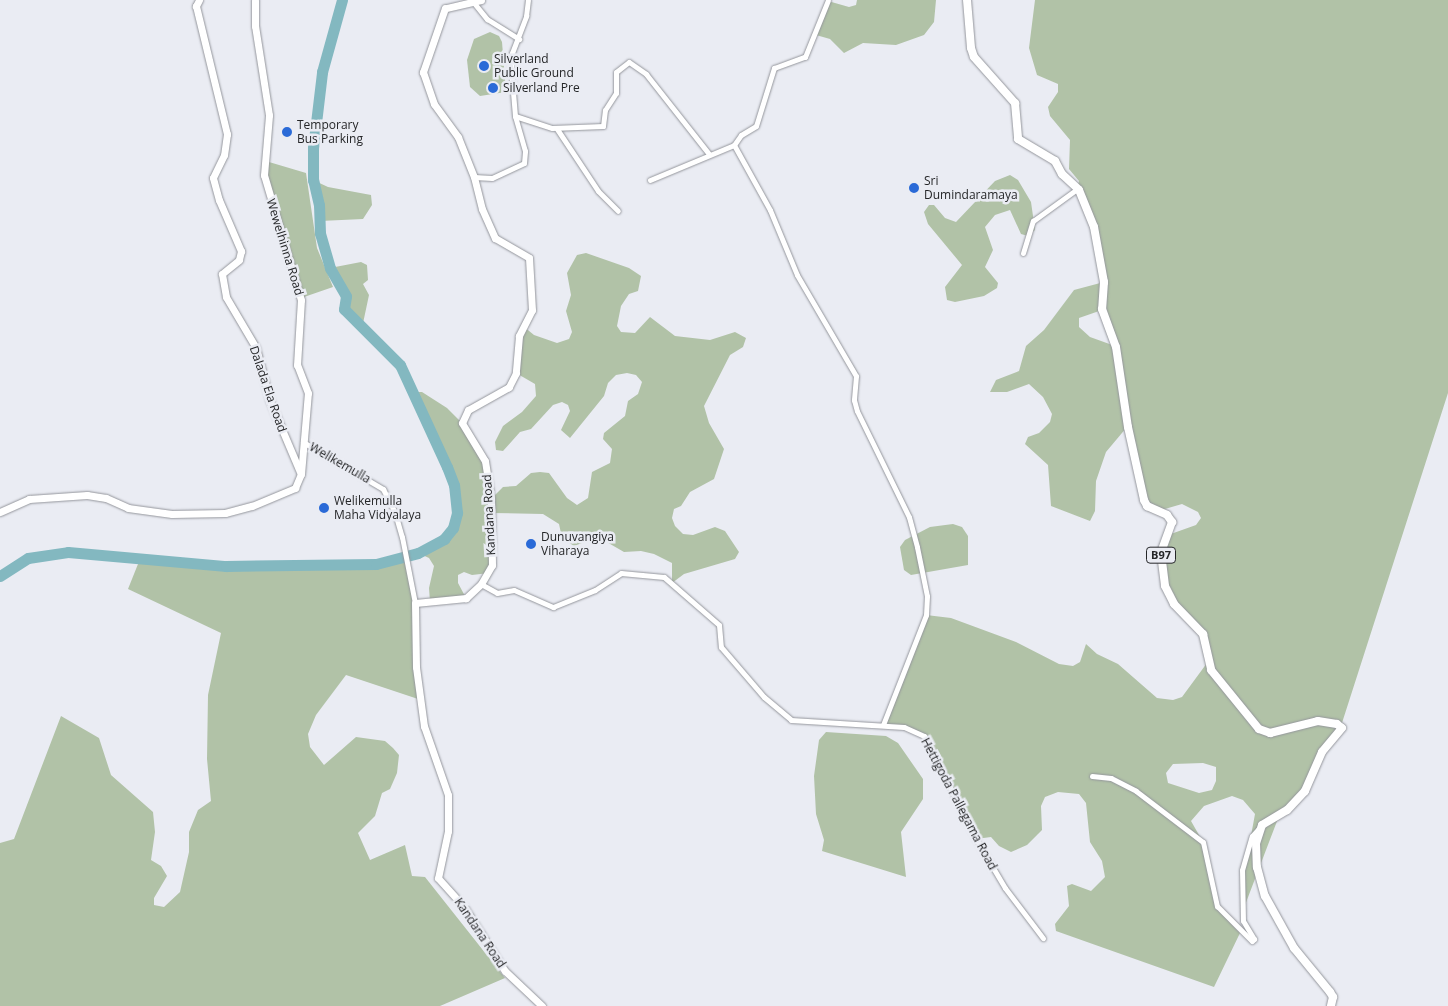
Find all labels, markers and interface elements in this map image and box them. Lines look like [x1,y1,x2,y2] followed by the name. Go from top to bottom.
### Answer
[494,52,574,80] place label: Silverland Public Ground
[478,60,490,72] marker: Silverland Public Ground
[503,81,580,95] place label: Silverland Pre
[487,82,499,94] marker: Silverland Pre
[297,118,363,146] place label: Temporary Bus Parking
[281,126,293,138] marker: Temporary Bus Parking
[924,174,1018,202] place label: Sri Dumindaramaya
[908,182,920,194] marker: Sri Dumindaramaya
[263,197,307,297] street label: Wewelhinna Road
[246,344,290,434] street label: Dalada Ela Road
[307,440,373,486] street label: Welikemulla
[480,474,498,556] street label: Kandana Road
[334,494,421,522] place label: Welikemulla Maha Vidyalaya
[318,502,330,514] marker: Welikemulla Maha Vidyalaya
[541,530,614,558] place label: Dunuvangiya Viharaya
[525,538,537,550] marker: Dunuvangiya Viharaya
[1146,546,1176,564] road number: B97
[918,736,1000,872] street label: Hettigoda Pallegama Road
[451,895,509,971] street label: Kandana Road

